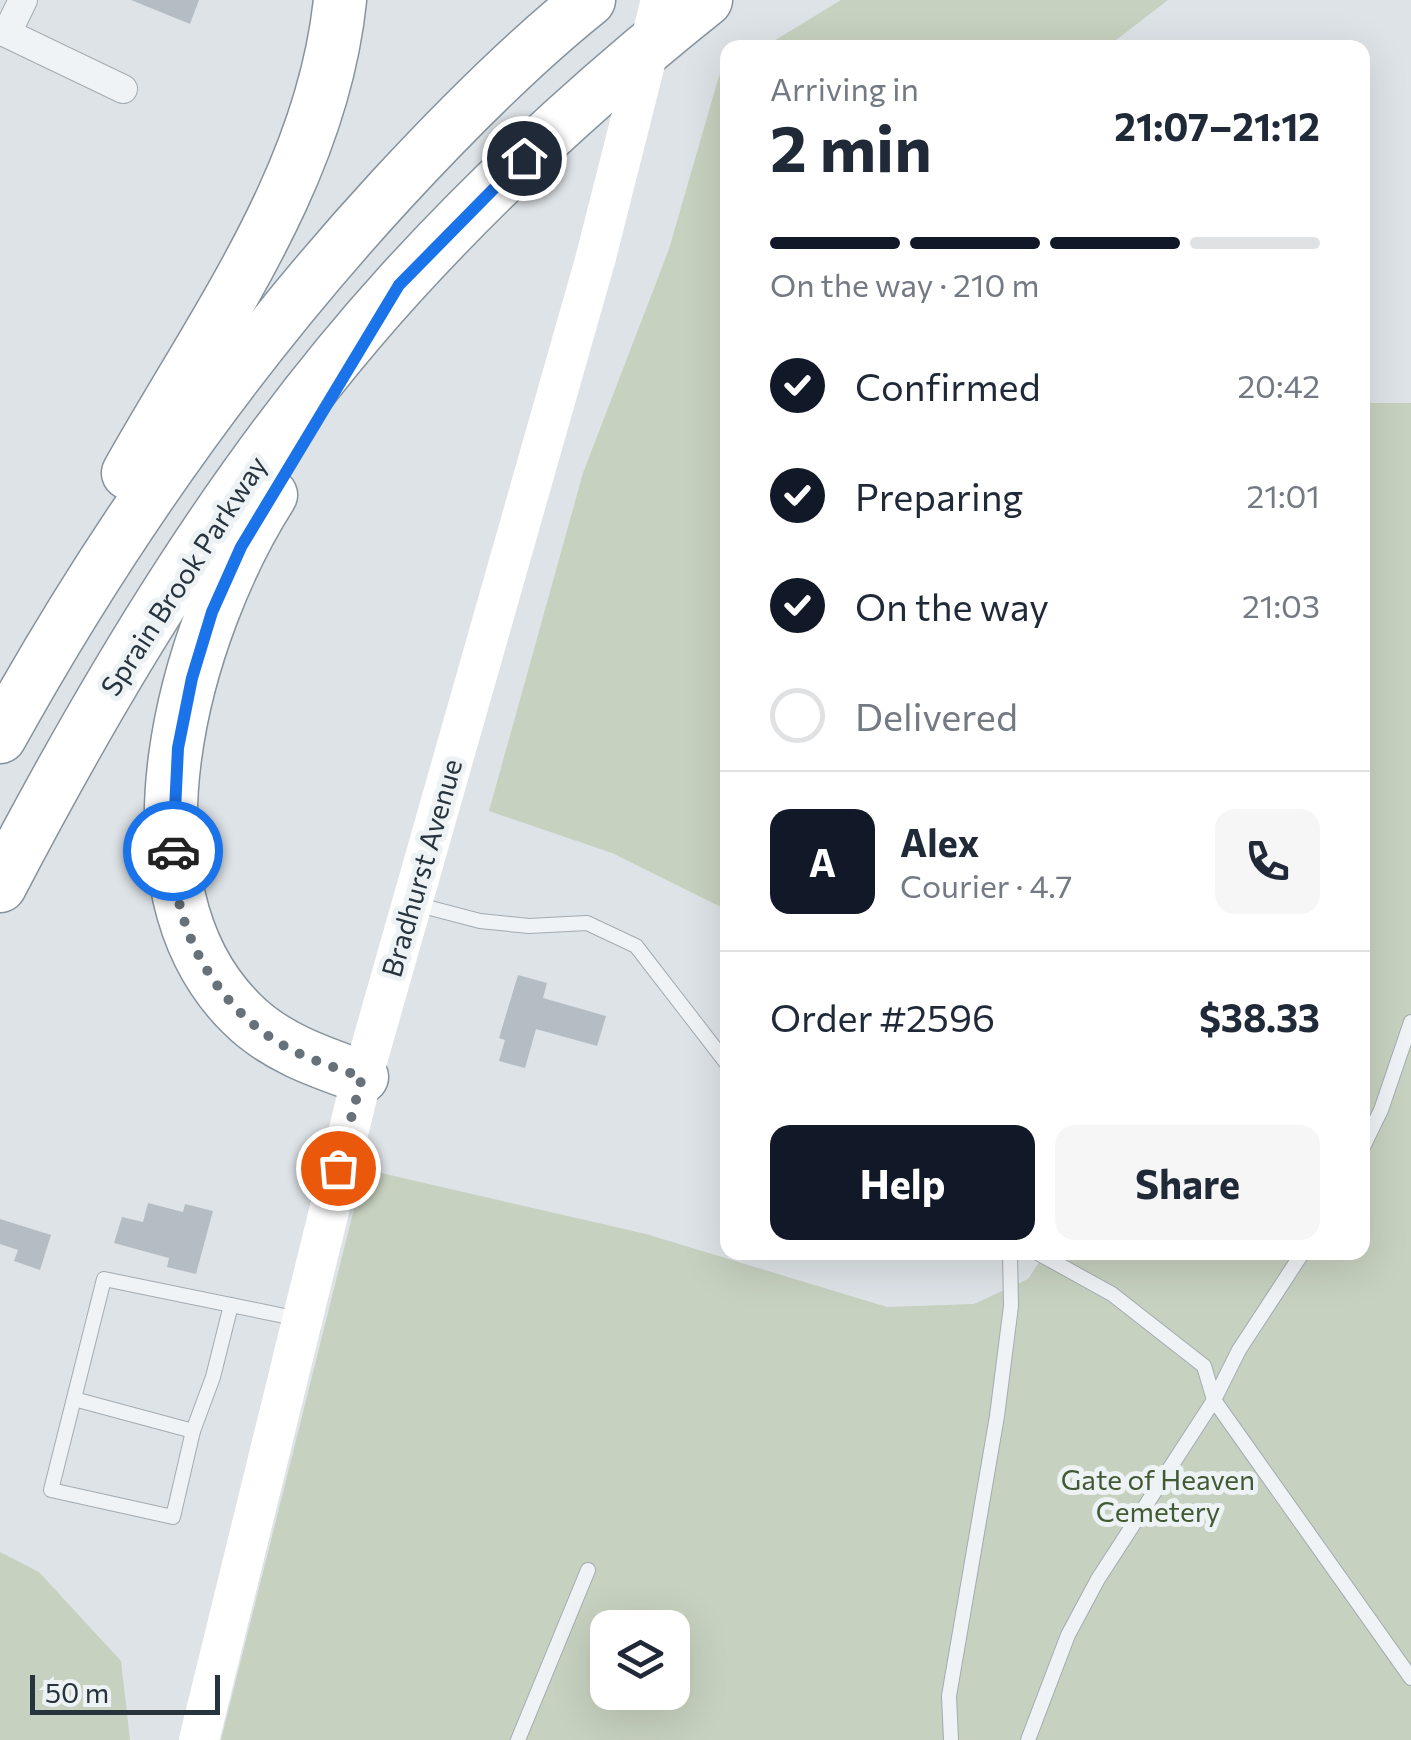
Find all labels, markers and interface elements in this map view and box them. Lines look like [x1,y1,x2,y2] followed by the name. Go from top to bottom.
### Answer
[770,68,919,108] text: Arriving in
[1114,102,1320,149] text: 21:07–21:12
[770,106,932,185] text: 2 min
[482,116,567,201] pin
[497,131,552,186] icon: home
[770,264,1039,304] text: On the way · 210 m
[770,358,825,413] icon: check
[855,362,1041,409] text: Confirmed
[1237,365,1320,405] text: 20:42
[93,449,274,702] street label: Sprain Brook Parkway
[770,468,825,523] icon: check
[855,472,1023,519] text: Preparing
[1246,475,1320,515] text: 21:01
[770,578,825,633] icon: check
[855,582,1049,629] text: On the way
[1242,585,1320,625] text: 21:03
[855,692,1018,739] text: Delivered
[374,755,468,981] street label: Bradhurst Avenue
[123,801,223,901] courier
[1215,809,1320,914] button: phone
[900,818,979,865] text: Alex
[146,824,201,879] icon: car
[809,838,836,885] text: A
[900,865,1073,905] text: Courier · 4.7
[770,993,995,1040] text: Order #2596
[1199,993,1320,1040] text: $38.33
[770,1125,1035,1240] button: Help
[1055,1125,1320,1240] button: Share
[296,1126,381,1211] pin
[311,1141,366,1196] icon: bag
[1061,1462,1255,1528] park label: Gate of Heaven Cemetery
[590,1610,690,1710] map controls
[590,1610,690,1710] button: layers
[30,1670,220,1714] scale bar
[45,1675,109,1709] text: 50 m

